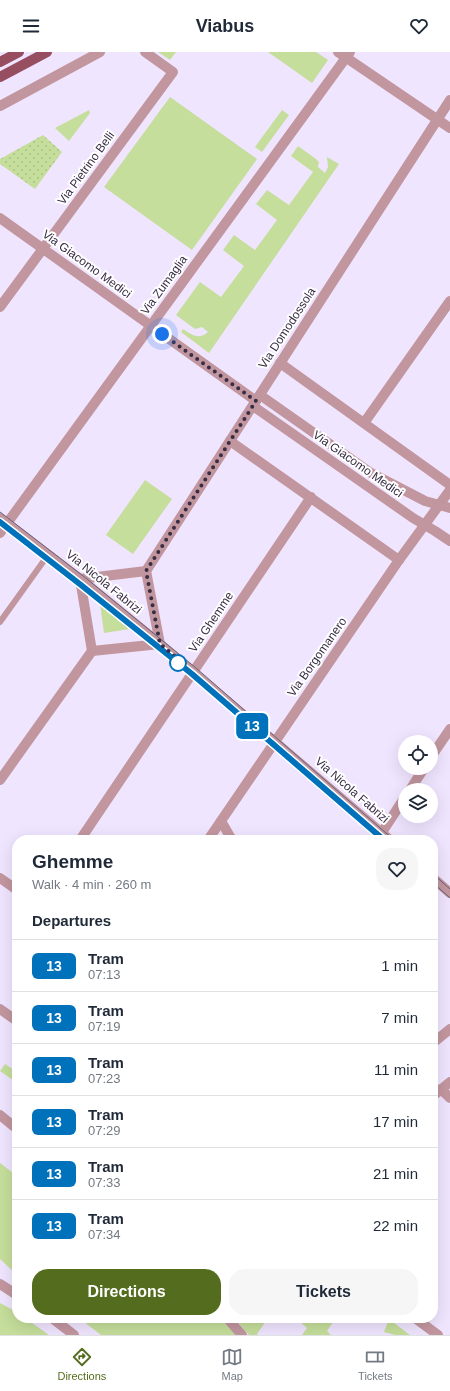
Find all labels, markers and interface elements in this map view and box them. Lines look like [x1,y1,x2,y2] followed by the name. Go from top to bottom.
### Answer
[20,15,42,37] icon: menu
[408,15,430,37] icon: heart
[196,16,254,36] text: Viabus
[55,129,117,207] street label: Via Pietrino Belli
[40,227,134,301] street label: Via Giacomo Medici
[138,252,190,317] street label: Via Zumaglia
[256,285,319,371] street label: Via Domodossola
[152,324,172,344] your location
[310,428,406,500] street label: Via Giacomo Medici
[63,547,145,617] street label: Via Nicola Fabrizi
[186,589,237,655] street label: Via Ghemme
[285,615,350,699] street label: Via Borgomanero
[169,654,187,672] unlabelled marker
[234,713,270,739] line badge: 13
[244,718,260,734] text: 13
[398,735,438,823] map controls
[398,735,438,775] button: locate
[312,754,392,826] street label: Via Nicola Fabrizi
[398,783,438,823] button: layers
[376,848,418,890] button: heart
[32,851,113,872] text: Ghemme
[32,877,151,892] text: Walk · 4 min · 260 m
[32,912,111,929] text: Departures
[88,950,124,967] text: Tram
[381,957,418,974] text: 1 min
[46,958,62,974] text: 13
[88,967,121,982] text: 07:13
[88,1002,124,1019] text: Tram
[381,1009,418,1026] text: 7 min
[46,1010,62,1026] text: 13
[88,1019,121,1034] text: 07:19
[88,1054,124,1071] text: Tram
[374,1061,418,1078] text: 11 min
[46,1062,62,1078] text: 13
[88,1071,121,1086] text: 07:23
[88,1106,124,1123] text: Tram
[373,1113,418,1130] text: 17 min
[46,1114,62,1130] text: 13
[88,1123,121,1138] text: 07:29
[88,1158,124,1175] text: Tram
[373,1165,418,1182] text: 21 min
[46,1166,62,1182] text: 13
[88,1175,121,1190] text: 07:33
[88,1210,124,1227] text: Tram
[373,1217,418,1234] text: 22 min
[46,1218,62,1234] text: 13
[88,1227,121,1242] text: 07:34
[32,1269,221,1315] button: Directions
[229,1269,418,1315] button: Tickets
[57,1346,106,1382] tab: Directions
[221,1346,243,1382] tab: Map
[358,1346,393,1382] tab: Tickets

